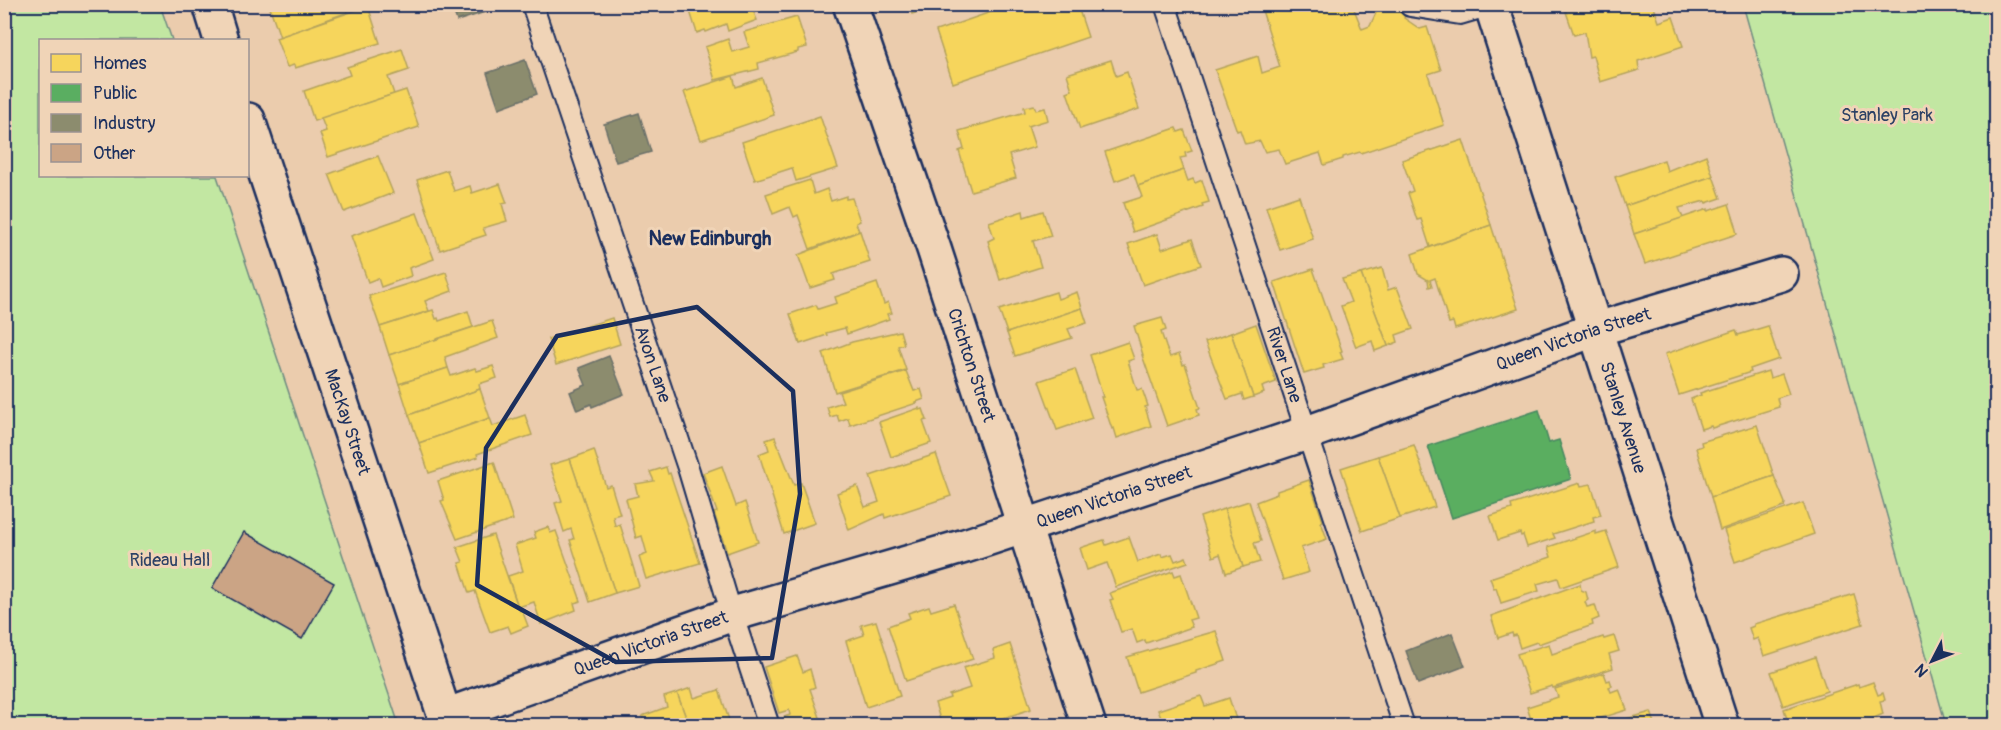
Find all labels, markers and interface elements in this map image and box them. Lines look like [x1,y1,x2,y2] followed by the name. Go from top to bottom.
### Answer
[39,39,249,177] legend
[93,52,146,75] text: Homes
[93,82,137,105] text: Public
[1841,104,1934,127] park label: Stanley Park
[93,112,156,135] text: Industry
[93,142,136,165] text: Other
[649,226,771,251] district label: New Edinburgh
[1493,302,1655,376] street label: Queen Victoria Street
[942,305,1001,426] street label: Crichton Street
[629,323,676,406] street label: Avon Lane
[1261,324,1307,406] street label: River Lane
[1594,359,1651,476] street label: Stanley Avenue
[319,366,376,479] street label: MacKay Street
[1033,461,1195,534] street label: Queen Victoria Street
[130,549,210,572] park label: Rideau Hall
[570,605,732,682] street label: Queen Victoria Street
[1902,631,1962,691] north arrow
[1910,660,1933,681] text: N

